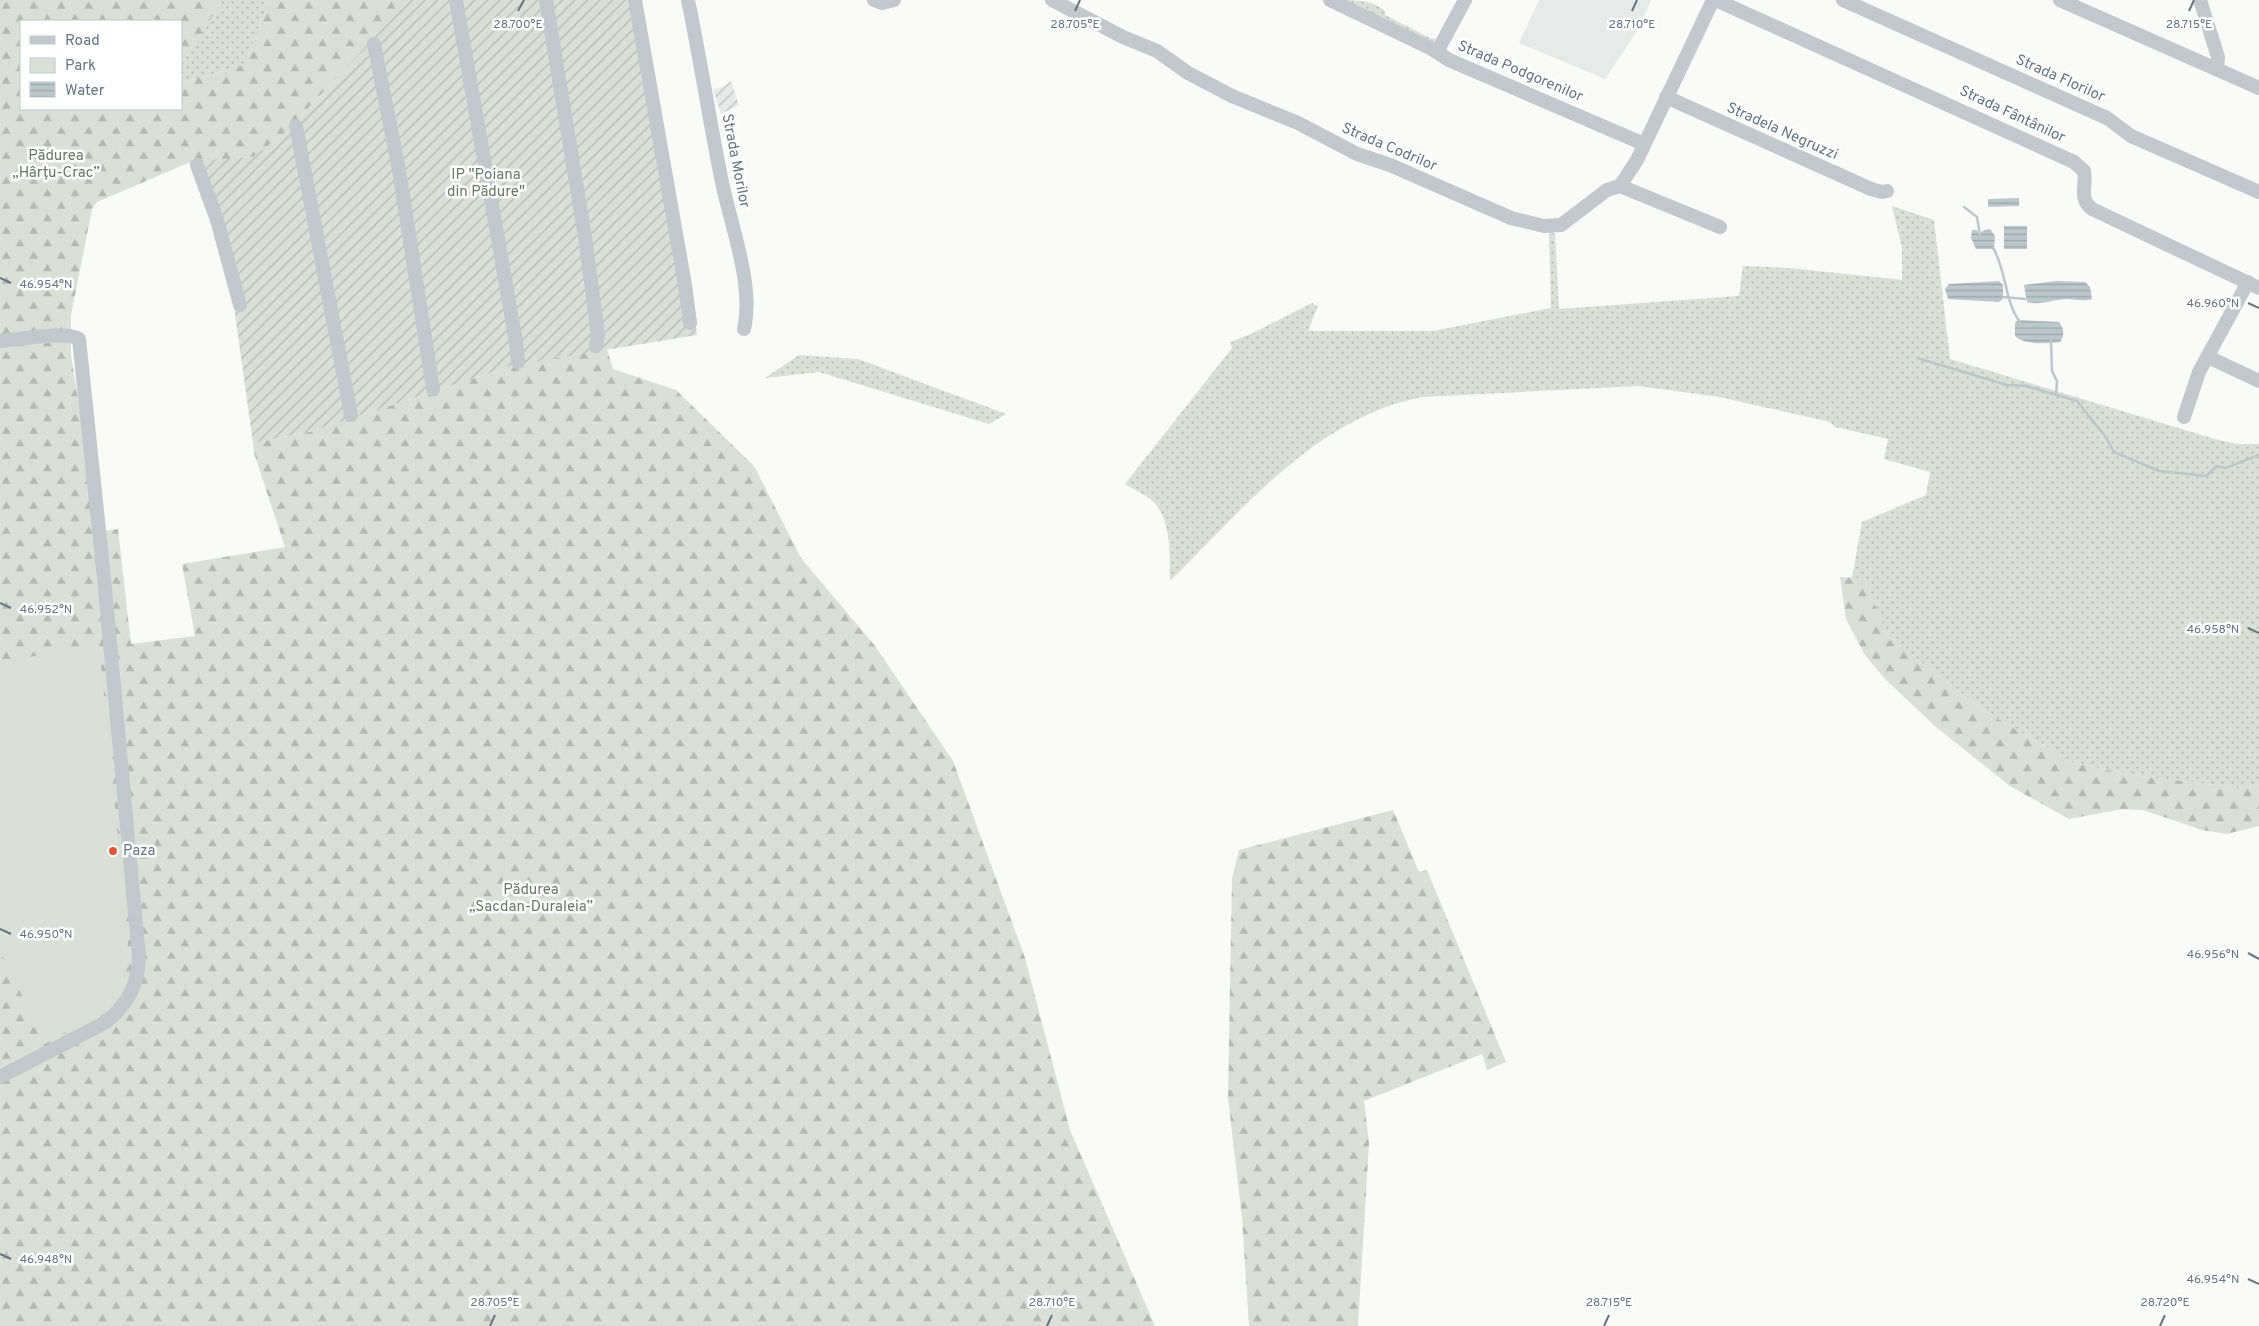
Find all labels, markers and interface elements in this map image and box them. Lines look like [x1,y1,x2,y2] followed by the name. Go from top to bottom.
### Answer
[493,17,543,33] text: 28.700°E
[1050,17,1100,33] text: 28.705°E
[1609,17,1655,33] text: 28.710°E
[2166,17,2212,33] text: 28.715°E
[20,20,182,110] legend
[65,32,100,51] text: Road
[1454,37,1586,107] street label: Strada Podgorenilor
[2012,51,2108,107] street label: Strada Florilor
[65,57,96,76] text: Park
[65,82,105,101] text: Water
[1956,82,2068,148] street label: Strada Fântânilor
[1723,99,1841,165] street label: Stradela Negruzzi
[717,112,753,210] street label: Strada Morilor
[1338,119,1440,177] street label: Strada Codrilor
[12,147,100,183] park label: Pădurea „Hârțu-Crac”
[447,166,525,202] park label: IP "Poiana din Pădure"
[19,277,73,293] text: 46.954°N
[2187,296,2239,312] text: 46.960°N
[20,602,72,618] text: 46.952°N
[2187,622,2239,638] text: 46.958°N
[123,842,156,861] place label: Paza
[107,845,119,857] marker: Paza
[469,881,593,917] park label: Pădurea „Sacdan-Duraleia”
[19,927,73,943] text: 46.950°N
[2187,947,2239,963] text: 46.956°N
[20,1252,72,1268] text: 46.948°N
[2186,1272,2240,1288] text: 46.954°N
[470,1295,520,1311] text: 28.705°E
[1029,1295,1075,1311] text: 28.710°E
[1586,1295,1632,1311] text: 28.715°E
[2140,1295,2190,1311] text: 28.720°E

